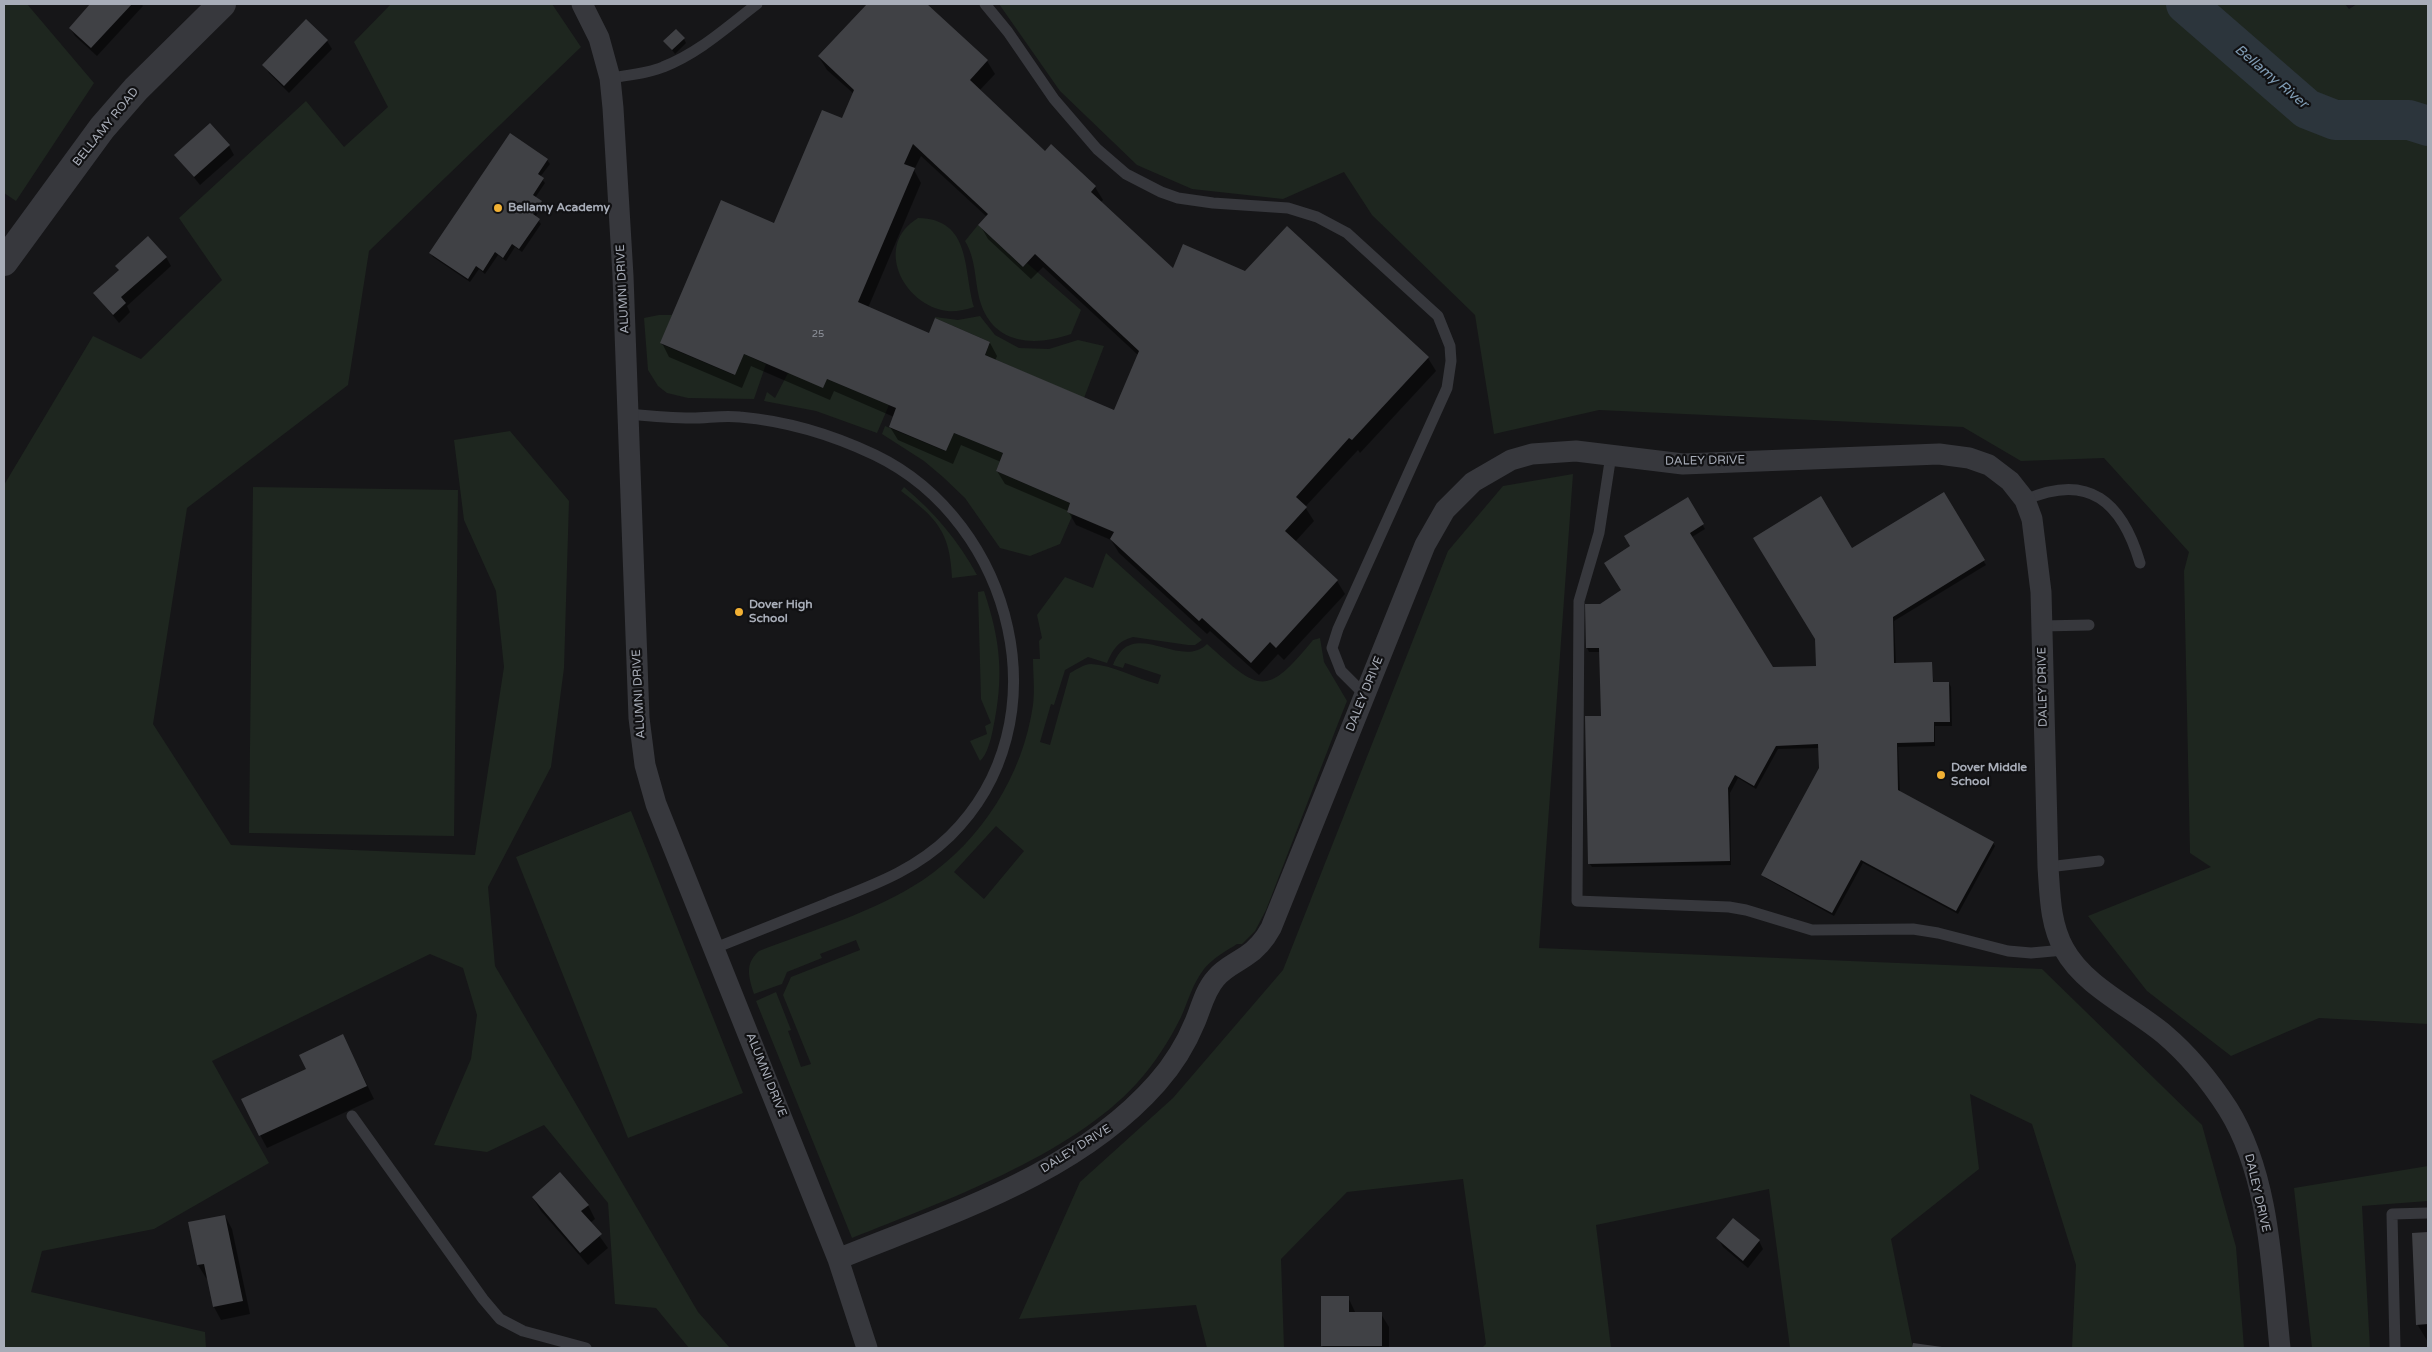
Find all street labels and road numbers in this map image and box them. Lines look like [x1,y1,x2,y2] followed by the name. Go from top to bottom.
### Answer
[70,85,142,169] street label: BELLAMY ROAD
[613,244,633,334] street label: ALUMNI DRIVE
[1665,453,1745,469] street label: DALEY DRIVE
[2035,647,2051,727] street label: DALEY DRIVE
[629,649,649,739] street label: ALUMNI DRIVE
[1343,654,1387,734] street label: DALEY DRIVE
[743,1031,789,1119] street label: ALUMNI DRIVE
[1038,1122,1114,1176] street label: DALEY DRIVE
[2241,1152,2273,1234] street label: DALEY DRIVE

